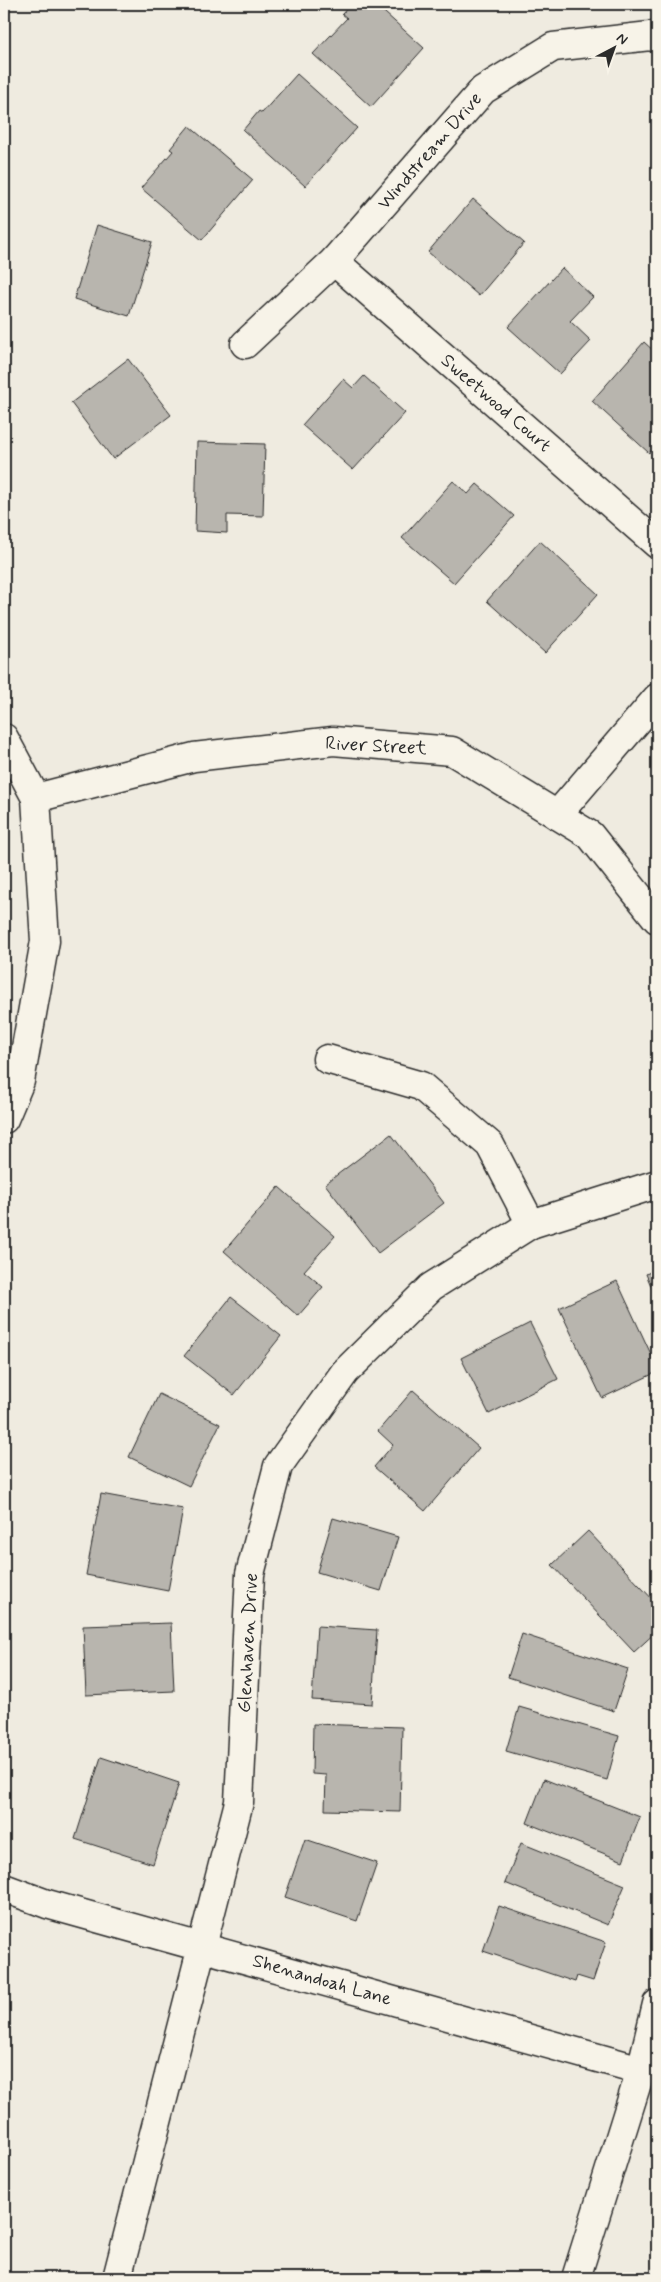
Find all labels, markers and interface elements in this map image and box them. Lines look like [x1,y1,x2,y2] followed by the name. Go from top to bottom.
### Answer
[588,22,638,72] north arrow
[612,29,631,49] text: N
[372,87,488,215] street label: Windstream Drive
[435,348,557,458] street label: Sweetwood Court
[325,731,427,761] street label: River Street
[232,1572,264,1714] street label: Glenhaven Drive
[249,1948,395,2012] street label: Shenandoah Lane

